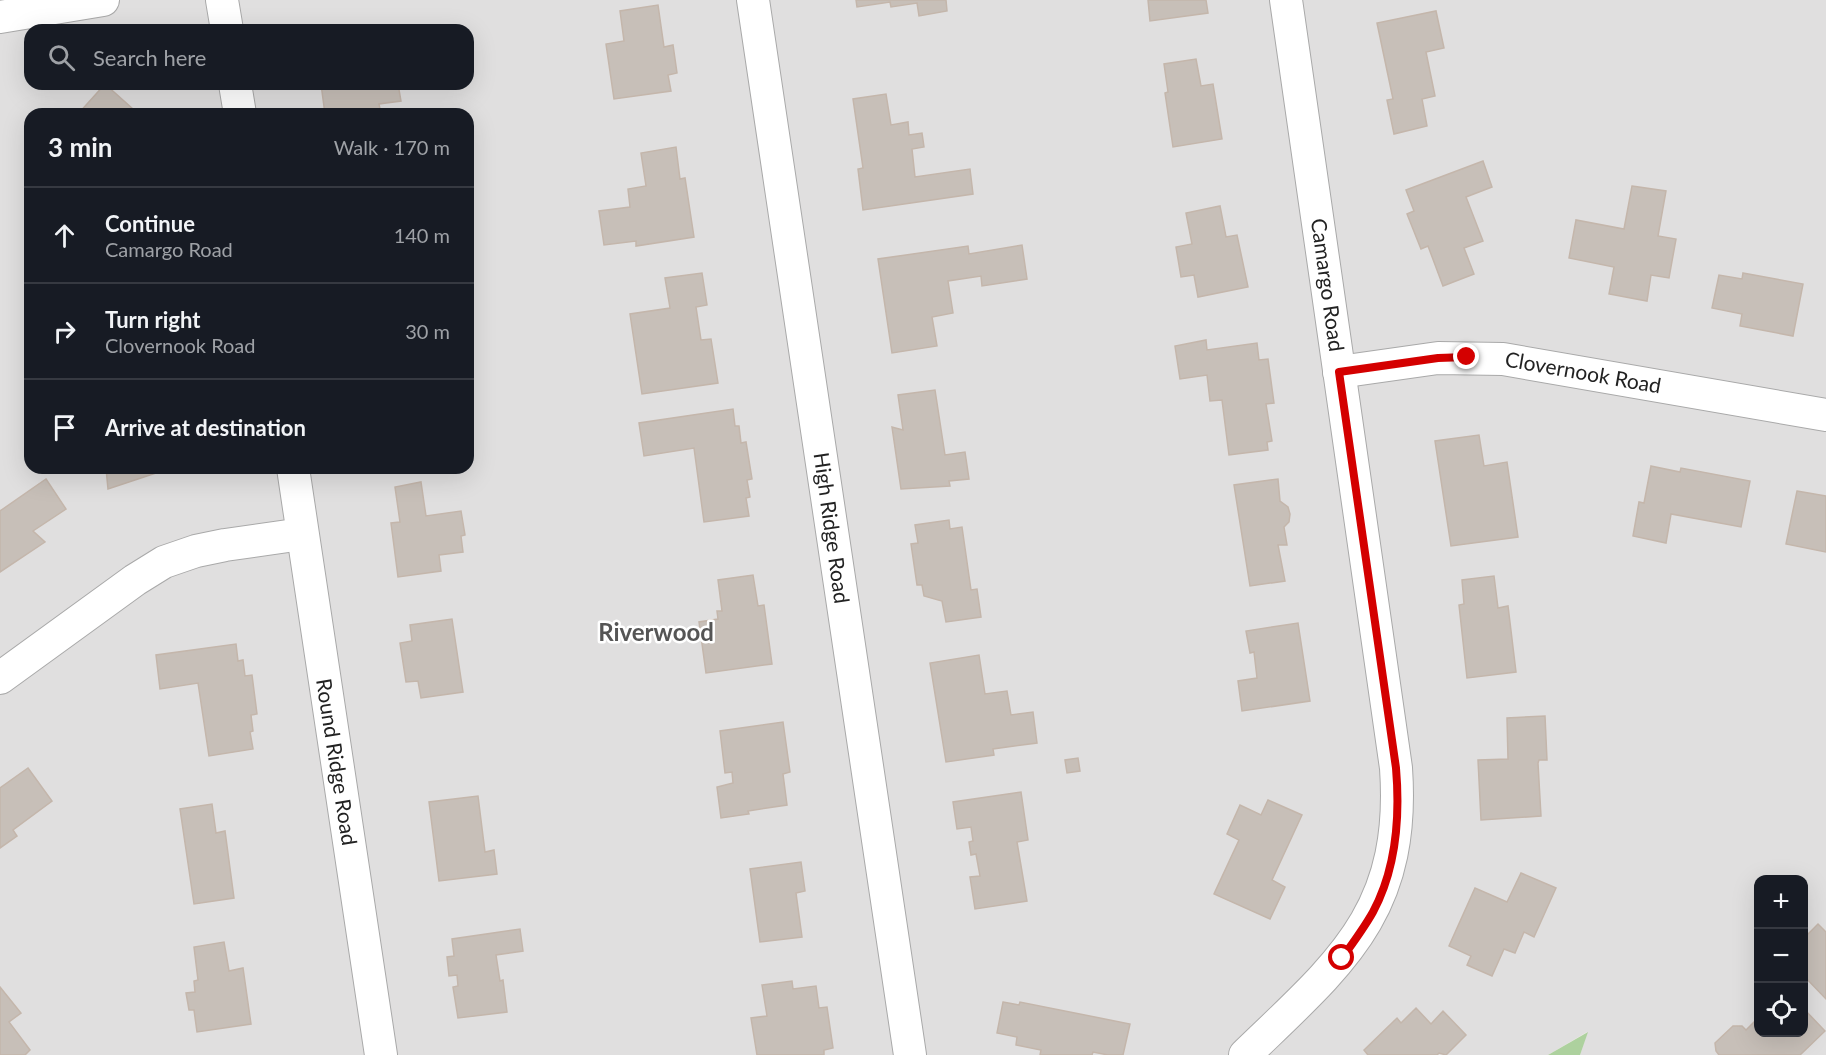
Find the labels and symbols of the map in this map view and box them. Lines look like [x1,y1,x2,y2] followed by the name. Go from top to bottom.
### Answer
[1307,217,1350,353] street label: Camargo Road
[1453,343,1479,369] route end
[1503,345,1663,398] street label: Clovernook Road
[809,451,855,605] street label: High Ridge Road
[598,617,714,646] district label: Riverwood
[312,677,363,847] street label: Round Ridge Road
[1328,944,1354,970] route start

